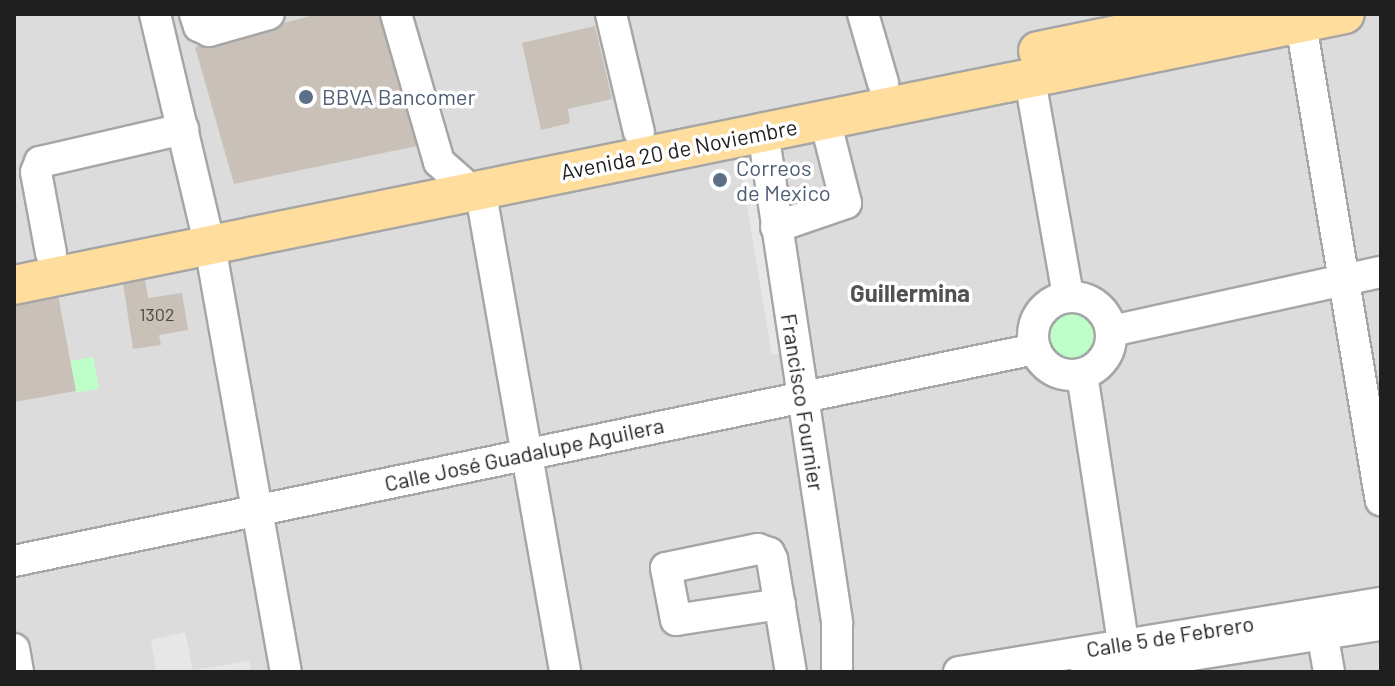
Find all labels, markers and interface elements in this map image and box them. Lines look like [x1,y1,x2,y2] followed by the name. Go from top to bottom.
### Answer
[322,84,476,110] place label: BBVA Bancomer
[297,88,315,106] marker: BBVA Bancomer
[558,113,800,185] street label: Avenida 20 de Noviembre
[736,154,831,206] place label: Correos de Mexico
[711,171,729,189] marker: Correos de Mexico
[850,279,970,307] district label: Guillermina
[139,303,175,325] house number: 1302
[776,311,830,493] street label: Francisco Fournier
[382,411,666,497] street label: Calle José Guadalupe Aguilera
[1084,610,1256,662] street label: Calle 5 de Febrero

